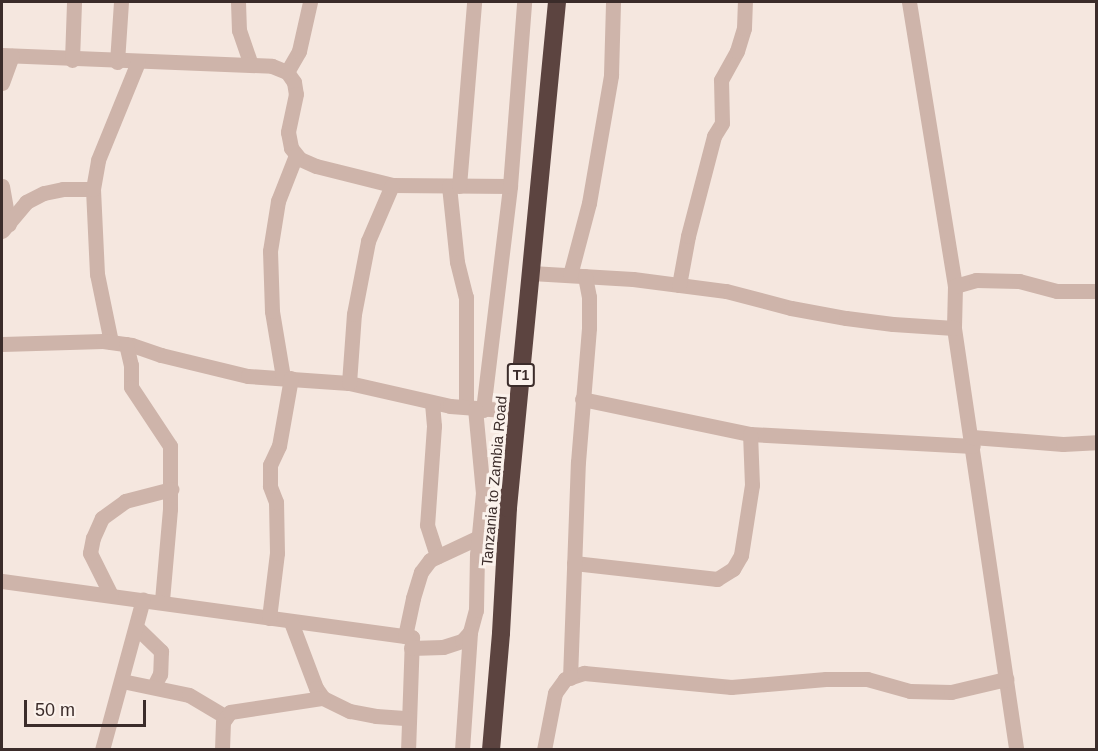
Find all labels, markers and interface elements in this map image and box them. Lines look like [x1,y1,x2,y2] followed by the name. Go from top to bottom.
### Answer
[506,364,536,386] road number: T1
[478,395,510,567] street label: Tanzania to Zambia Road
[27,688,148,726] scale bar
[35,700,75,720] text: 50 m

